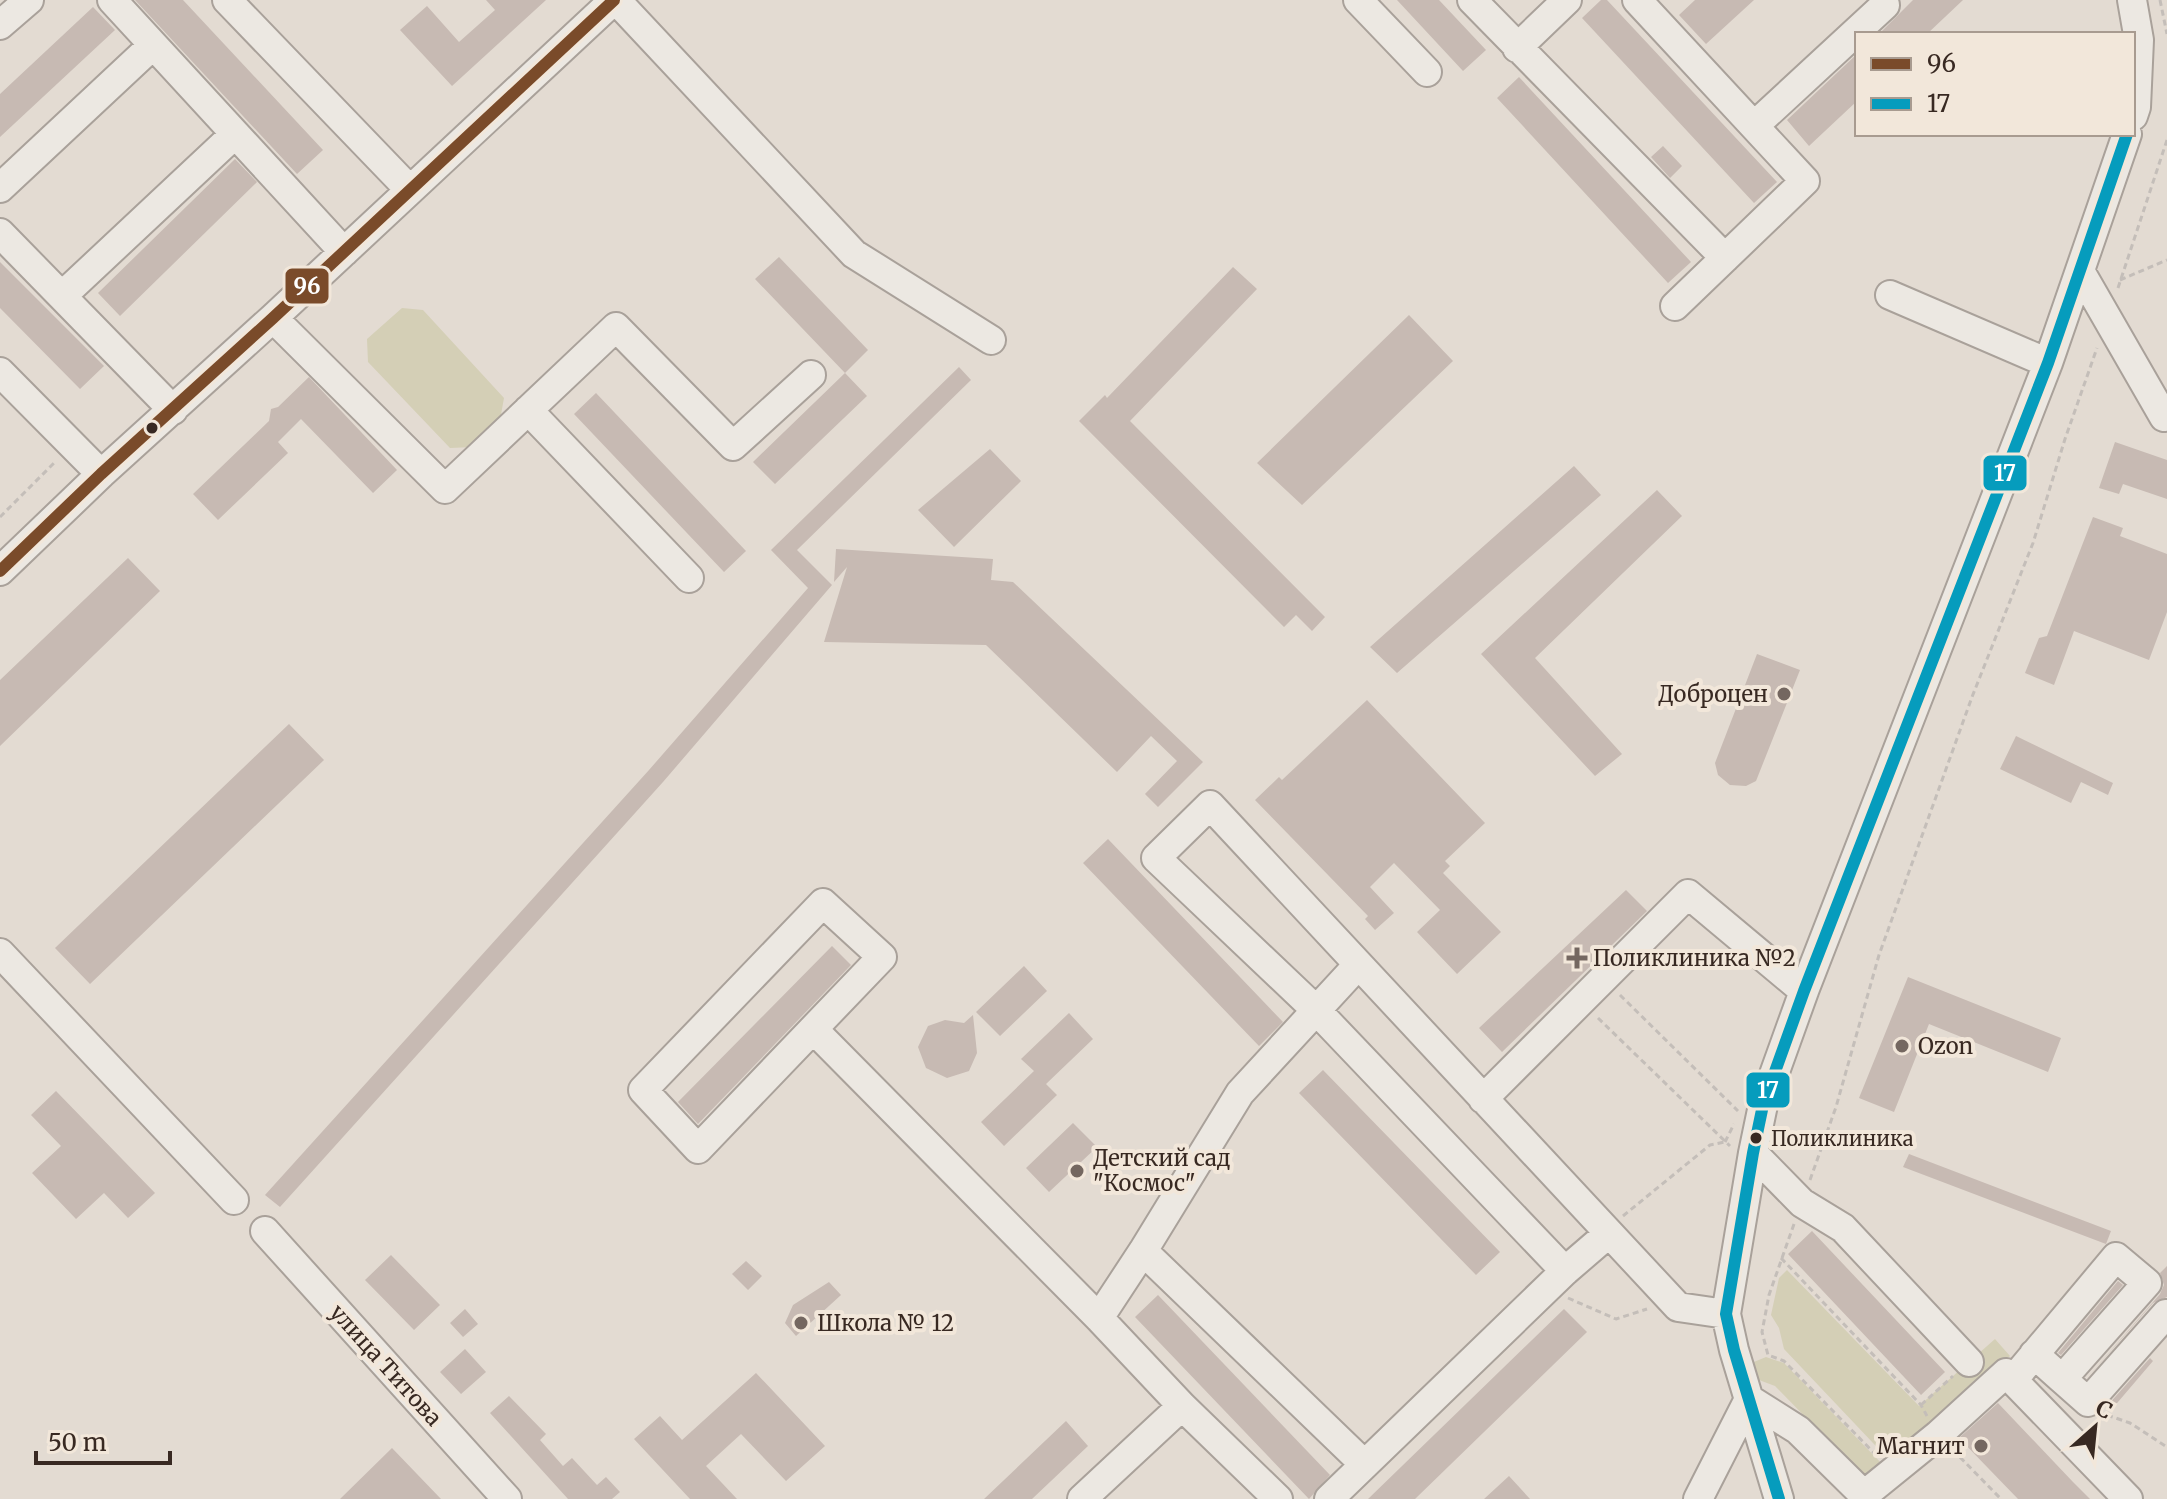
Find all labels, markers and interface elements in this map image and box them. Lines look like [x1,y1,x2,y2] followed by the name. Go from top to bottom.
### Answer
[1855,32,2135,136] legend
[1927,48,1956,79] text: 96
[1927,88,1950,119] text: 17
[284,267,330,305] line badge: 96
[294,272,321,300] text: 96
[144,420,160,436] unlabelled marker
[1982,454,2028,492] line badge: 17
[1994,459,2016,487] text: 17
[1658,680,1768,708] place label: Доброцен
[1775,685,1793,703] marker: Доброцен
[1593,944,1796,972] place label: Поликлиника №2
[1568,949,1586,967] marker: Поликлиника №2
[1918,1032,1974,1060] place label: Ozon
[1893,1037,1911,1055] marker: Ozon
[1745,1071,1791,1109] line badge: 17
[1757,1076,1779,1104] text: 17
[1771,1126,1914,1151] place label: Поликлиника
[1748,1130,1764,1146] marker: Поликлиника
[1093,1144,1231,1197] place label: Детский сад "Космос"
[1068,1162,1086,1180] marker: Детский сад "Космос"
[324,1298,448,1432] street label: улица Титова
[817,1309,954,1337] place label: Школа № 12
[792,1314,810,1332] marker: Школа № 12
[2055,1387,2135,1467] north arrow
[2091,1393,2117,1425] text: С
[36,1415,170,1465] scale bar
[48,1427,107,1458] text: 50 m
[1877,1432,1965,1460] place label: Магнит
[1972,1437,1990,1455] marker: Магнит

